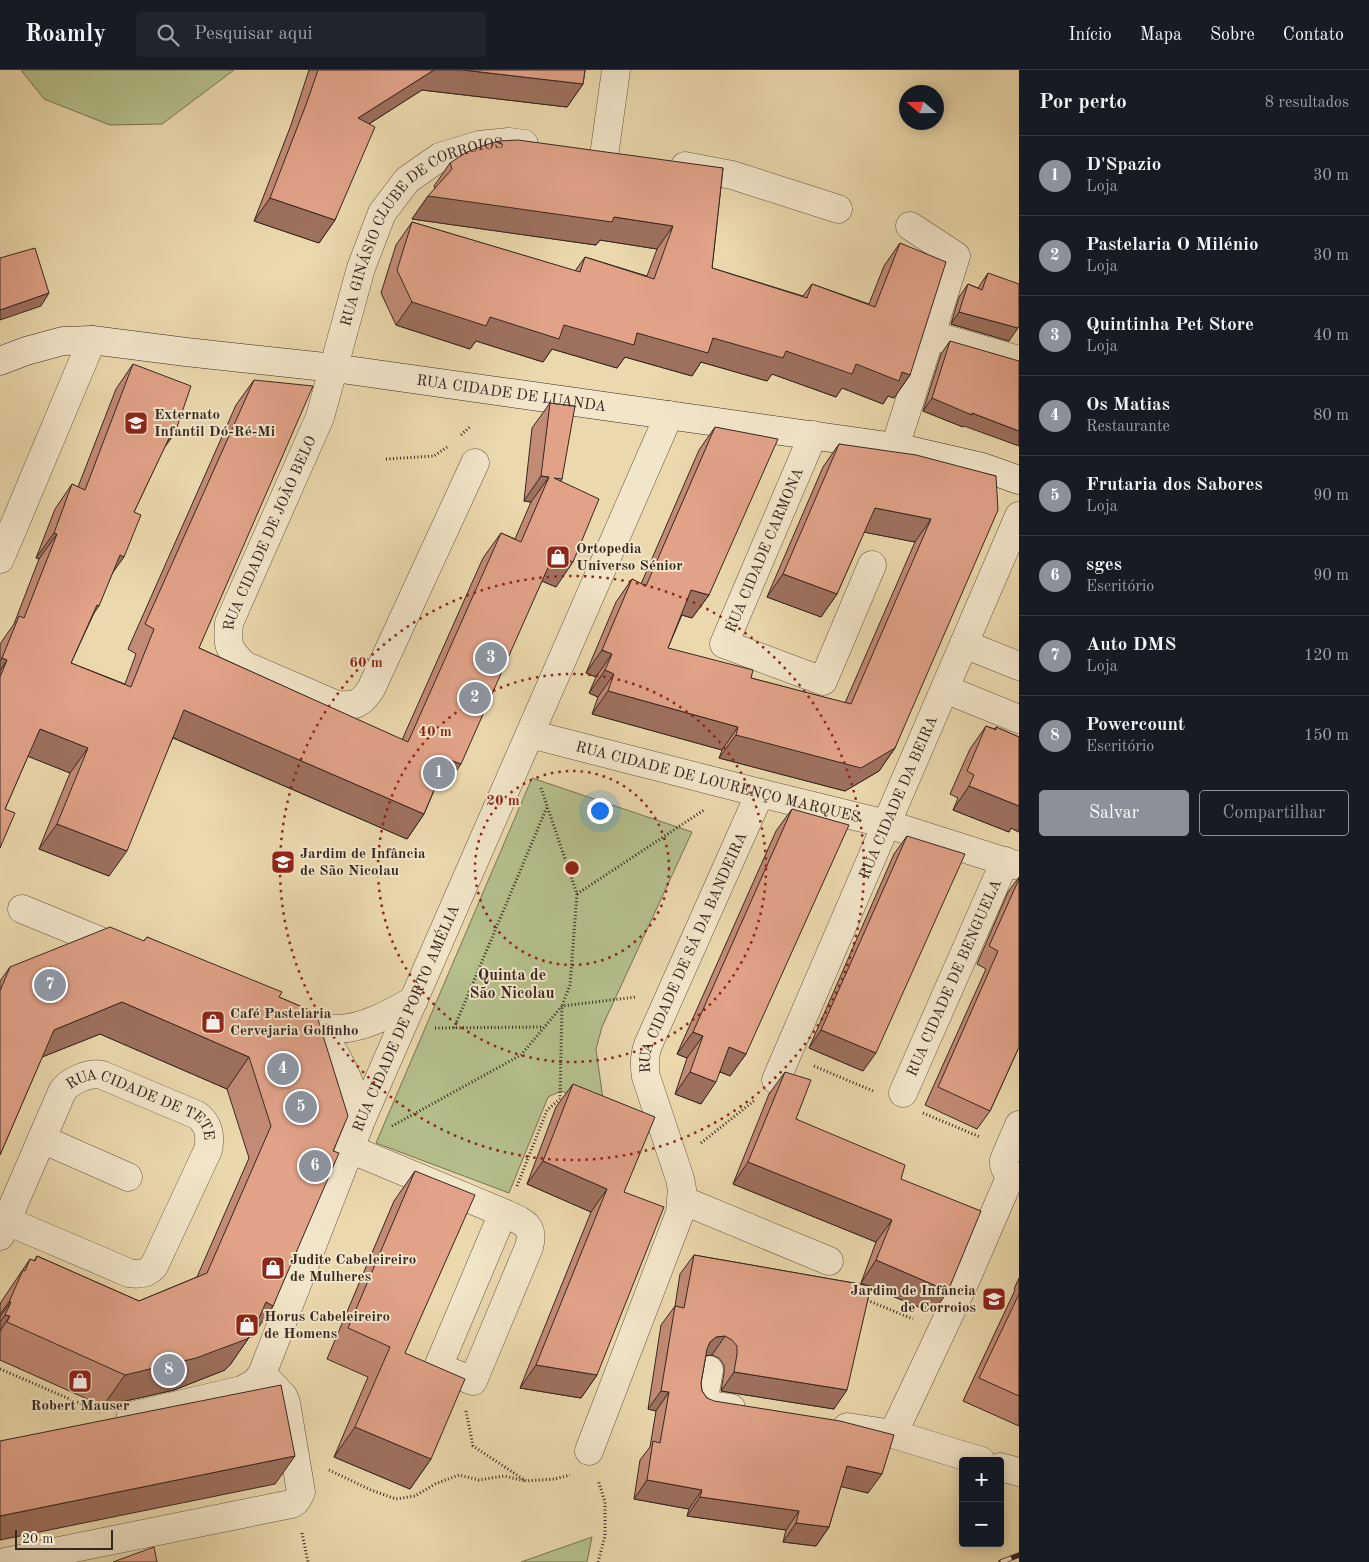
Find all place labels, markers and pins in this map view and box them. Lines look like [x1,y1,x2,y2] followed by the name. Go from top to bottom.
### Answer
[154,408,275,440] place label: Externato Infantil Dó-Ré-Mi
[123,410,149,436] school or university icon: Externato Infantil Dó-Ré-Mi
[576,542,683,574] place label: Ortopedia Universo Sénior
[545,544,571,570] shop icon: Ortopedia Universo Sénior
[475,639,507,677] pin: 3
[459,679,491,717] pin: 2
[423,754,455,792] pin: 1
[300,847,426,879] place label: Jardim de Infância de São Nicolau
[270,849,296,875] school or university icon: Jardim de Infância de São Nicolau
[563,859,581,877] centre of rings
[34,966,66,1004] pin: 7
[230,1007,359,1039] place label: Café Pastelaria Cervejaria Golfinho
[200,1009,226,1035] shop icon: Café Pastelaria Cervejaria Golfinho
[267,1050,299,1088] pin: 4
[285,1088,317,1126] pin: 5
[299,1147,331,1185] pin: 6
[290,1253,416,1285] place label: Judite Cabeleireiro de Mulheres
[260,1255,286,1281] shop icon: Judite Cabeleireiro de Mulheres
[850,1284,976,1316] place label: Jardim de Infância de Corroios
[981,1286,1007,1312] school or university icon: Jardim de Infância de Corroios
[264,1310,390,1342] place label: Horus Cabeleireiro de Homens
[234,1312,260,1338] shop icon: Horus Cabeleireiro de Homens
[153,1351,185,1389] pin: 8
[67,1368,93,1394] shop icon: Robert Mauser
[31,1399,130,1414] place label: Robert Mauser

